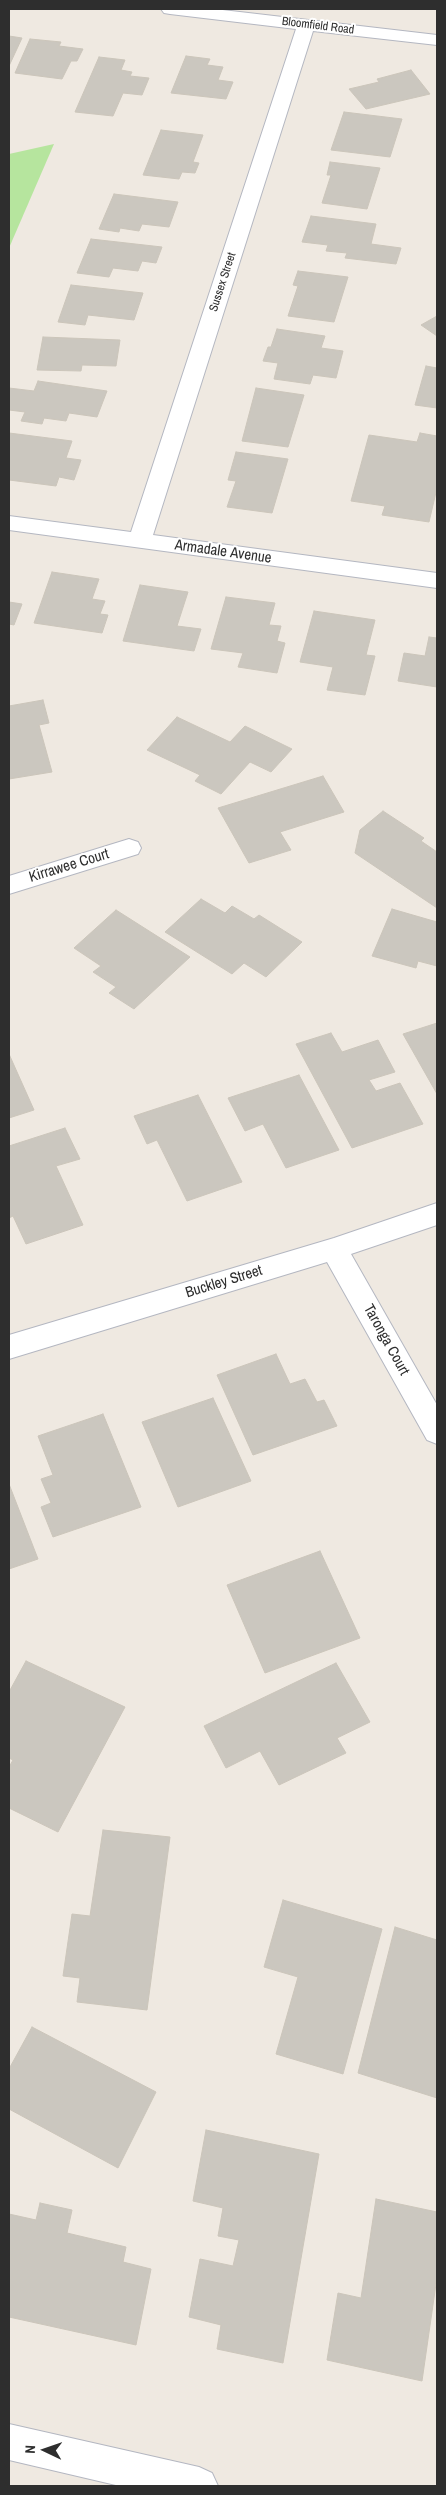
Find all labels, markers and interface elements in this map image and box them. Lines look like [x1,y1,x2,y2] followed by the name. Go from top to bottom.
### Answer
[281,14,355,38] street label: Bloomfield Road
[207,251,239,313] street label: Sussex Street
[173,536,273,568] street label: Armadale Avenue
[27,845,111,887] street label: Kirrawee Court
[183,1262,265,1302] street label: Buckley Street
[359,1301,413,1379] street label: Taronga Court
[20,2425,70,2475] north arrow
[21,2445,39,2454] text: N

